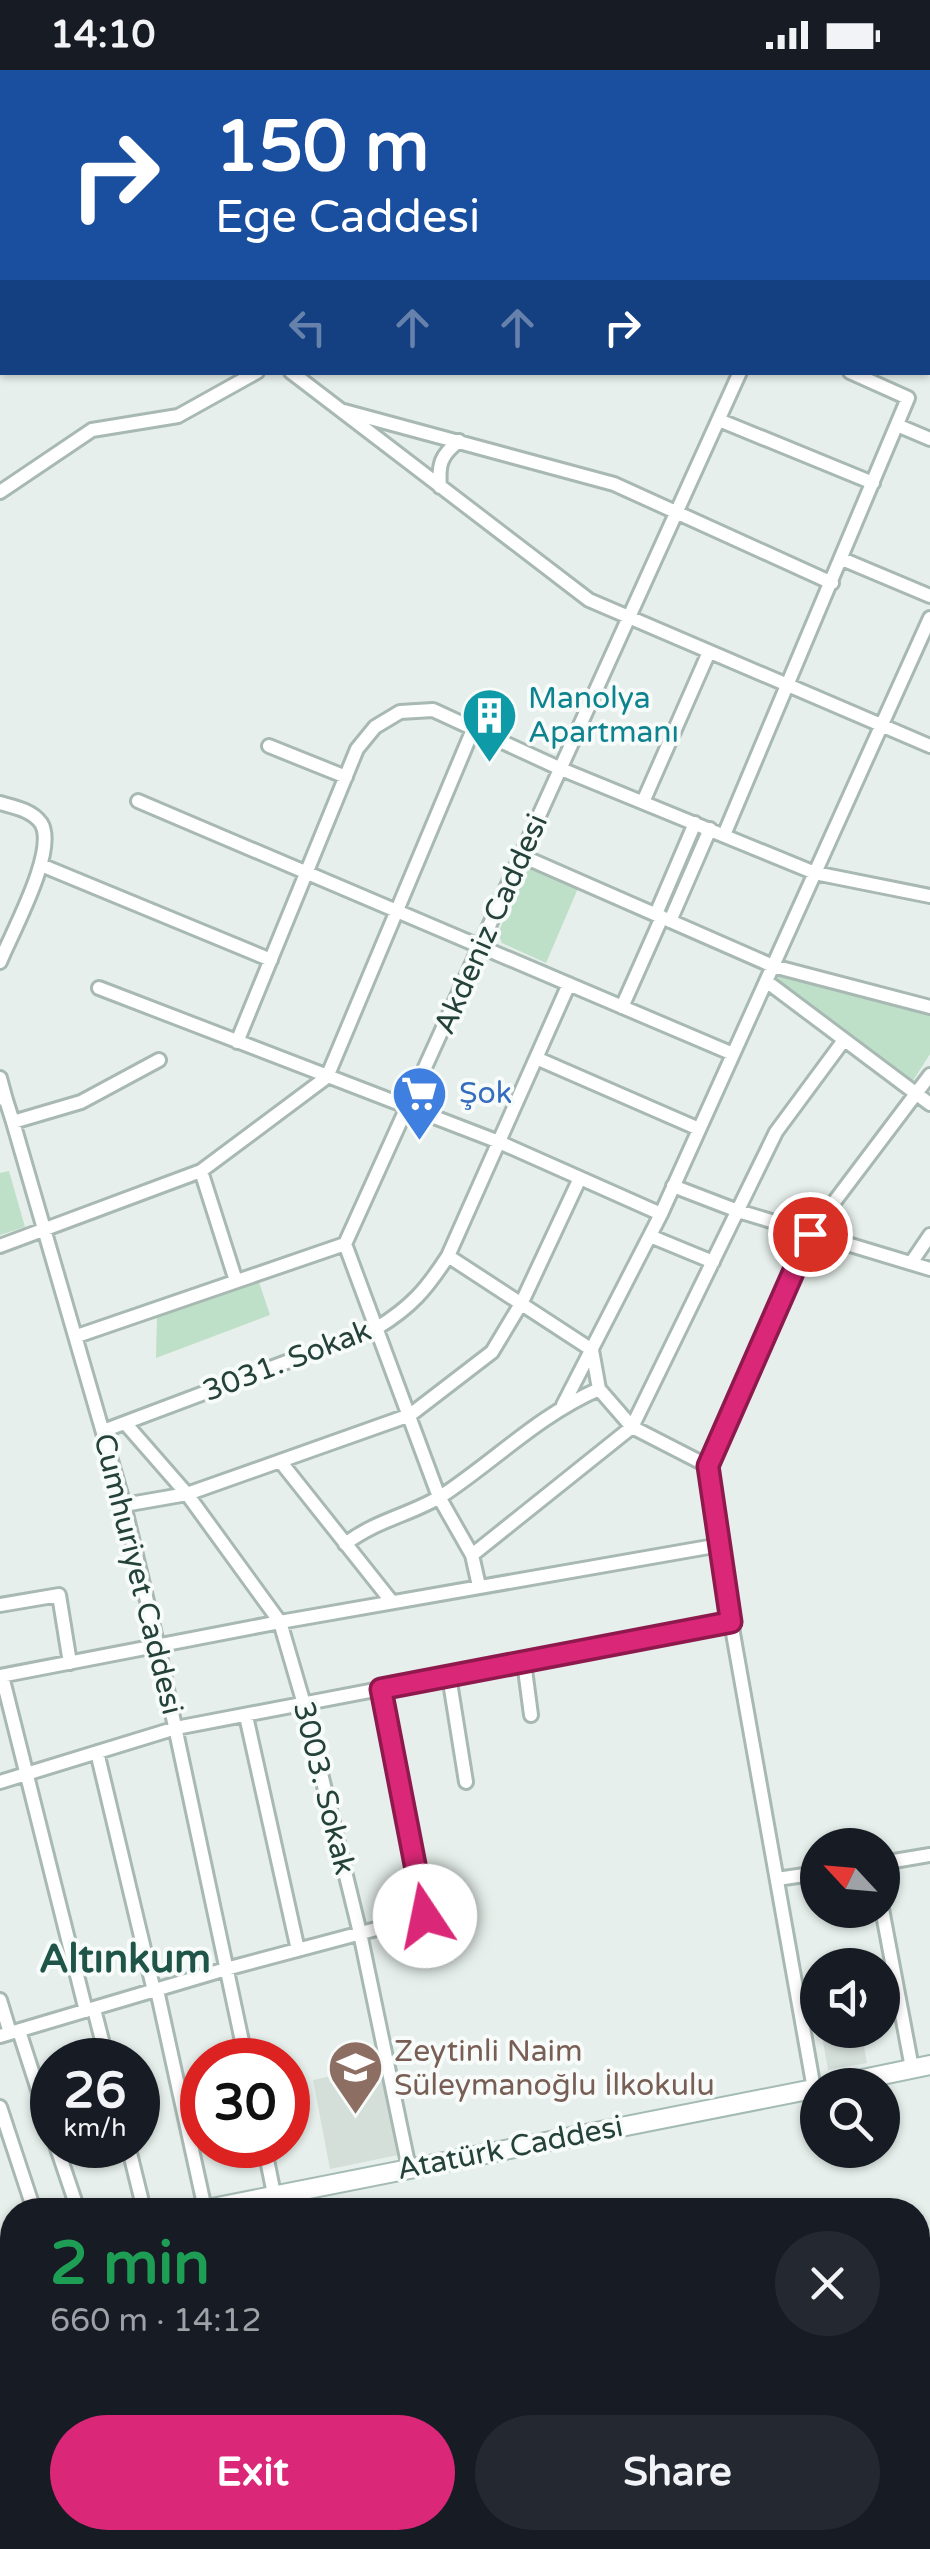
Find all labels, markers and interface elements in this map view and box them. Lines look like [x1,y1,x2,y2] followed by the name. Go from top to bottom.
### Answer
[50,12,155,58] text: 14:10
[215,106,429,190] text: 150 m
[50,110,180,240] icon: right
[215,191,480,245] text: Ege Caddesi
[280,300,335,355] icon: left
[385,300,440,355] icon: ahead
[490,300,545,355] icon: ahead
[595,300,650,355] icon: right
[528,680,679,751] place label: Manolya Apartmanı
[459,685,519,764] building icon: Manolya Apartmanı
[426,808,556,1040] street label: Akdeniz Caddesi
[390,1063,450,1142] supermarket icon: Şok
[459,1075,512,1112] place label: Şok
[768,1192,853,1277] pin
[783,1207,838,1262] icon: arrive
[198,1312,376,1410] street label: 3031. Sokak
[85,1430,191,1718] street label: Cumhuriyet Caddesi
[285,1698,363,1878] street label: 3003. Sokak
[800,1828,900,1928] north arrow
[800,1828,900,2168] map controls
[373,1864,477,1968] position arrow
[39,1935,211,1983] district label: Altınkum
[800,1948,900,2048] button: sound
[394,2033,715,2104] place label: Zeytinli Naim Süleymanoğlu İlkokulu
[180,2038,310,2168] speed limit sign: 30
[325,2038,385,2117] school or university icon: Zeytinli Naim Süleymanoğlu İlkokulu
[64,2061,126,2121] text: 26
[800,2068,900,2168] button: search
[394,2108,626,2188] street label: Atatürk Caddesi
[64,2113,126,2143] text: km/h
[50,2228,210,2300] text: 2 min
[775,2231,880,2336] button: close
[50,2302,262,2340] text: 660 m · 14:12
[50,2415,455,2530] button: Exit
[475,2415,880,2530] button: Share

